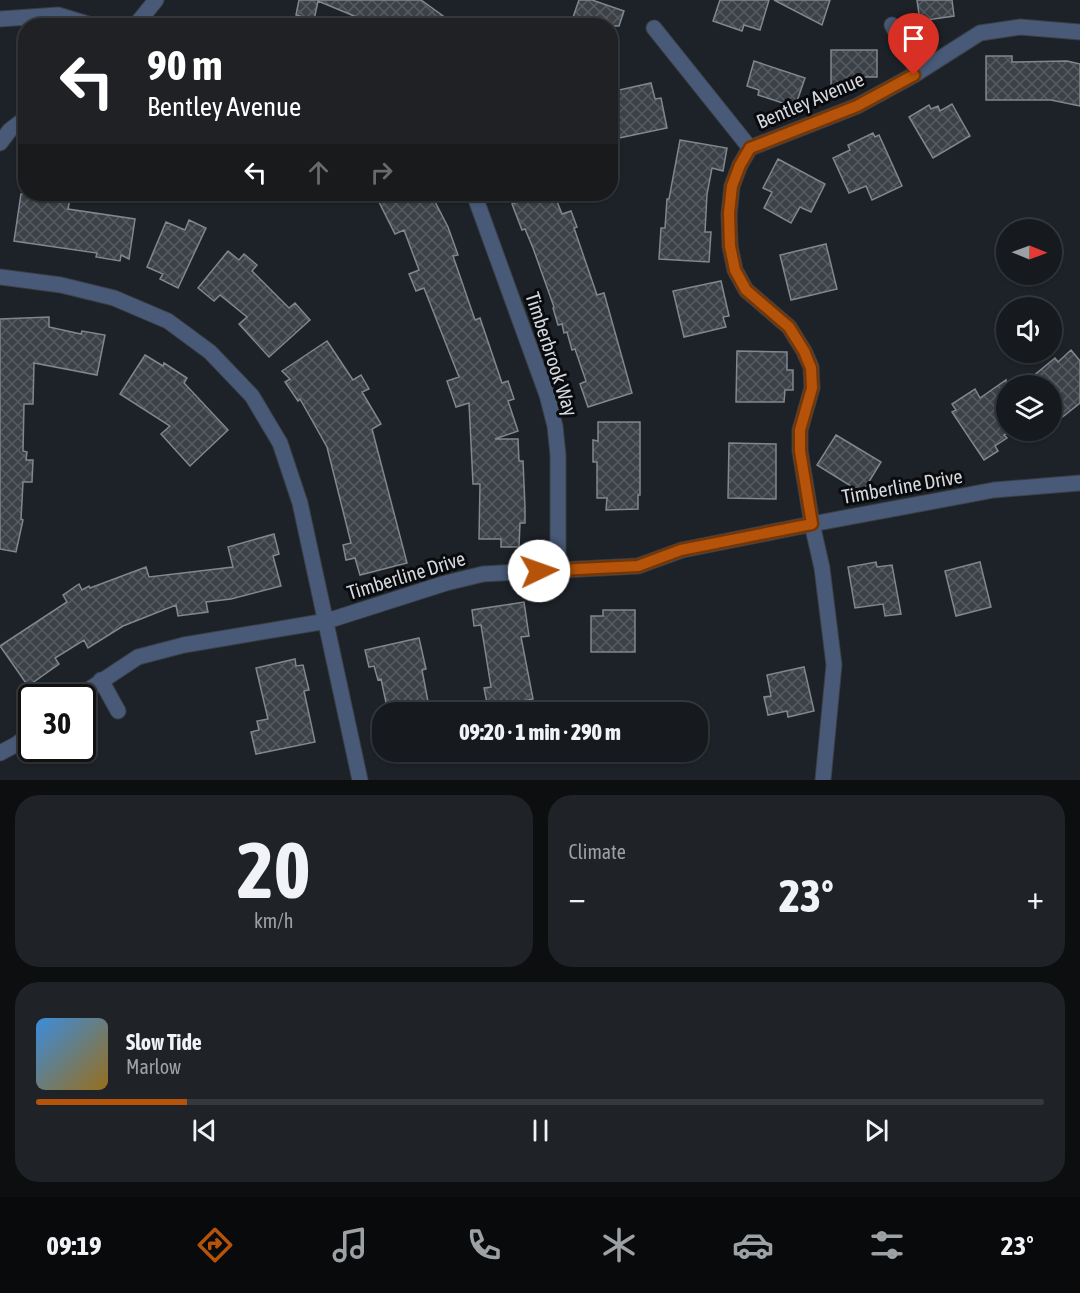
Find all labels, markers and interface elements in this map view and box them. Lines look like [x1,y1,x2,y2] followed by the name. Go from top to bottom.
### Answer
[888,13,939,75] pin
[897,22,930,55] icon: arrive
[147,41,222,89] text: 90 m
[48,42,126,120] icon: left
[753,67,867,133] street label: Bentley Avenue
[147,91,301,122] text: Bentley Avenue
[239,156,272,189] icon: left
[302,156,335,189] icon: ahead
[365,156,398,189] icon: right
[996,219,1062,285] north arrow
[996,219,1062,441] map controls
[521,289,583,419] street label: Timberbrook Way
[996,297,1062,363] button: sound
[996,375,1062,441] button: layers
[840,464,964,508] street label: Timberline Drive
[507,539,571,603] position arrow
[344,546,468,604] street label: Timberline Drive
[18,684,96,762] speed limit sign: 30
[459,719,621,745] text: 09:20 · 1 min · 290 m
[237,825,310,915] text: 20
[569,840,626,863] text: Climate
[779,870,834,922] text: 23°
[569,878,586,916] text: −
[1027,878,1044,916] text: +
[254,909,294,932] text: km/h
[126,1029,202,1055] text: Slow Tide
[126,1055,181,1078] text: Marlow
[188,1114,221,1147] icon: previous
[524,1114,557,1147] icon: pause
[860,1114,893,1147] icon: next
[194,1224,236,1266] icon: directions
[329,1224,371,1266] icon: music
[463,1224,505,1266] icon: phone
[598,1224,640,1266] icon: climate
[732,1224,774,1266] icon: car
[866,1224,908,1266] icon: filters
[46,1230,102,1261] text: 09:19
[1001,1230,1034,1261] text: 23°

